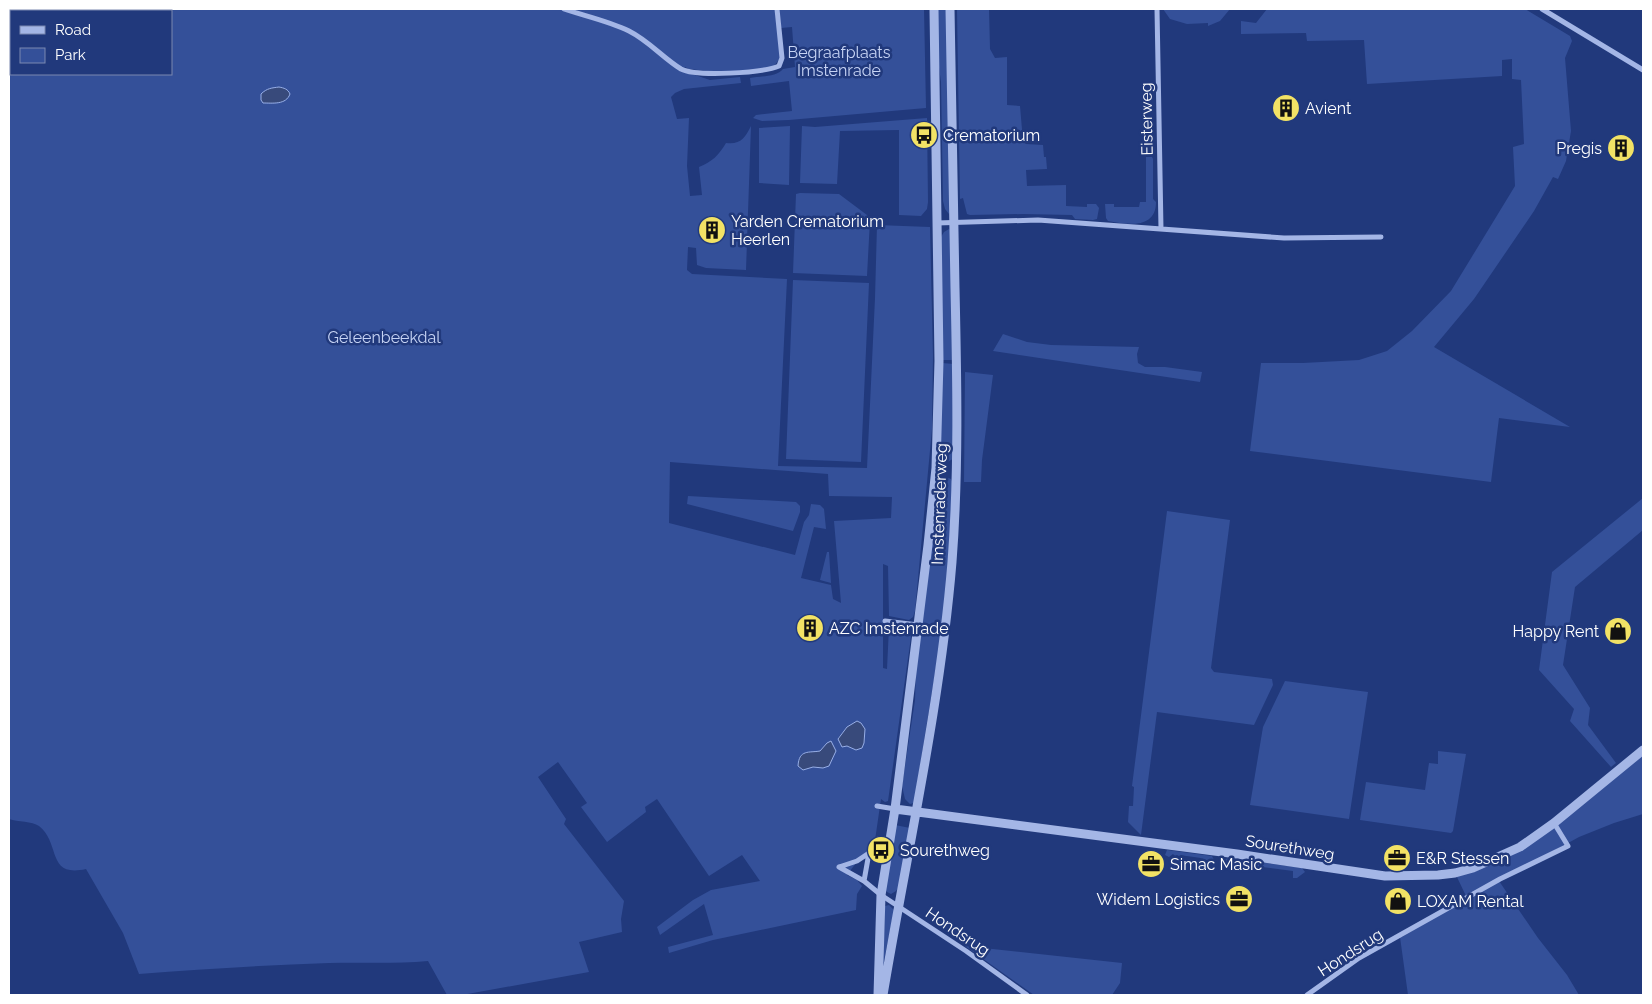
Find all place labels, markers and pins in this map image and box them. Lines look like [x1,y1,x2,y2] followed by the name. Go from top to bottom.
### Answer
[1271,93,1301,123] building icon: Avient
[1305,99,1352,118] place label: Avient
[909,120,939,150] bus stop icon: Crematorium
[943,126,1040,145] place label: Crematorium
[1606,133,1636,163] building icon: Pregis
[1556,139,1602,158] place label: Pregis
[731,212,884,249] place label: Yarden Crematorium Heerlen
[697,215,727,245] building icon: Yarden Crematorium Heerlen
[795,613,825,643] building icon: AZC Imstenrade
[1603,616,1633,646] shop icon: Happy Rent
[829,619,949,638] place label: AZC Imstenrade
[1513,622,1600,641] place label: Happy Rent
[866,835,896,865] bus stop icon: Sourethweg
[900,841,990,860] place label: Sourethweg
[1382,843,1412,873] office icon: E&R Stessen
[1136,849,1166,879] office icon: Simac Masic
[1416,849,1509,868] place label: E&R Stessen
[1170,855,1262,874] place label: Simac Masic
[1224,884,1254,914] office icon: Widem Logistics
[1383,886,1413,916] shop icon: LOXAM Rental
[1097,890,1220,909] place label: Widem Logistics
[1417,892,1524,911] place label: LOXAM Rental

